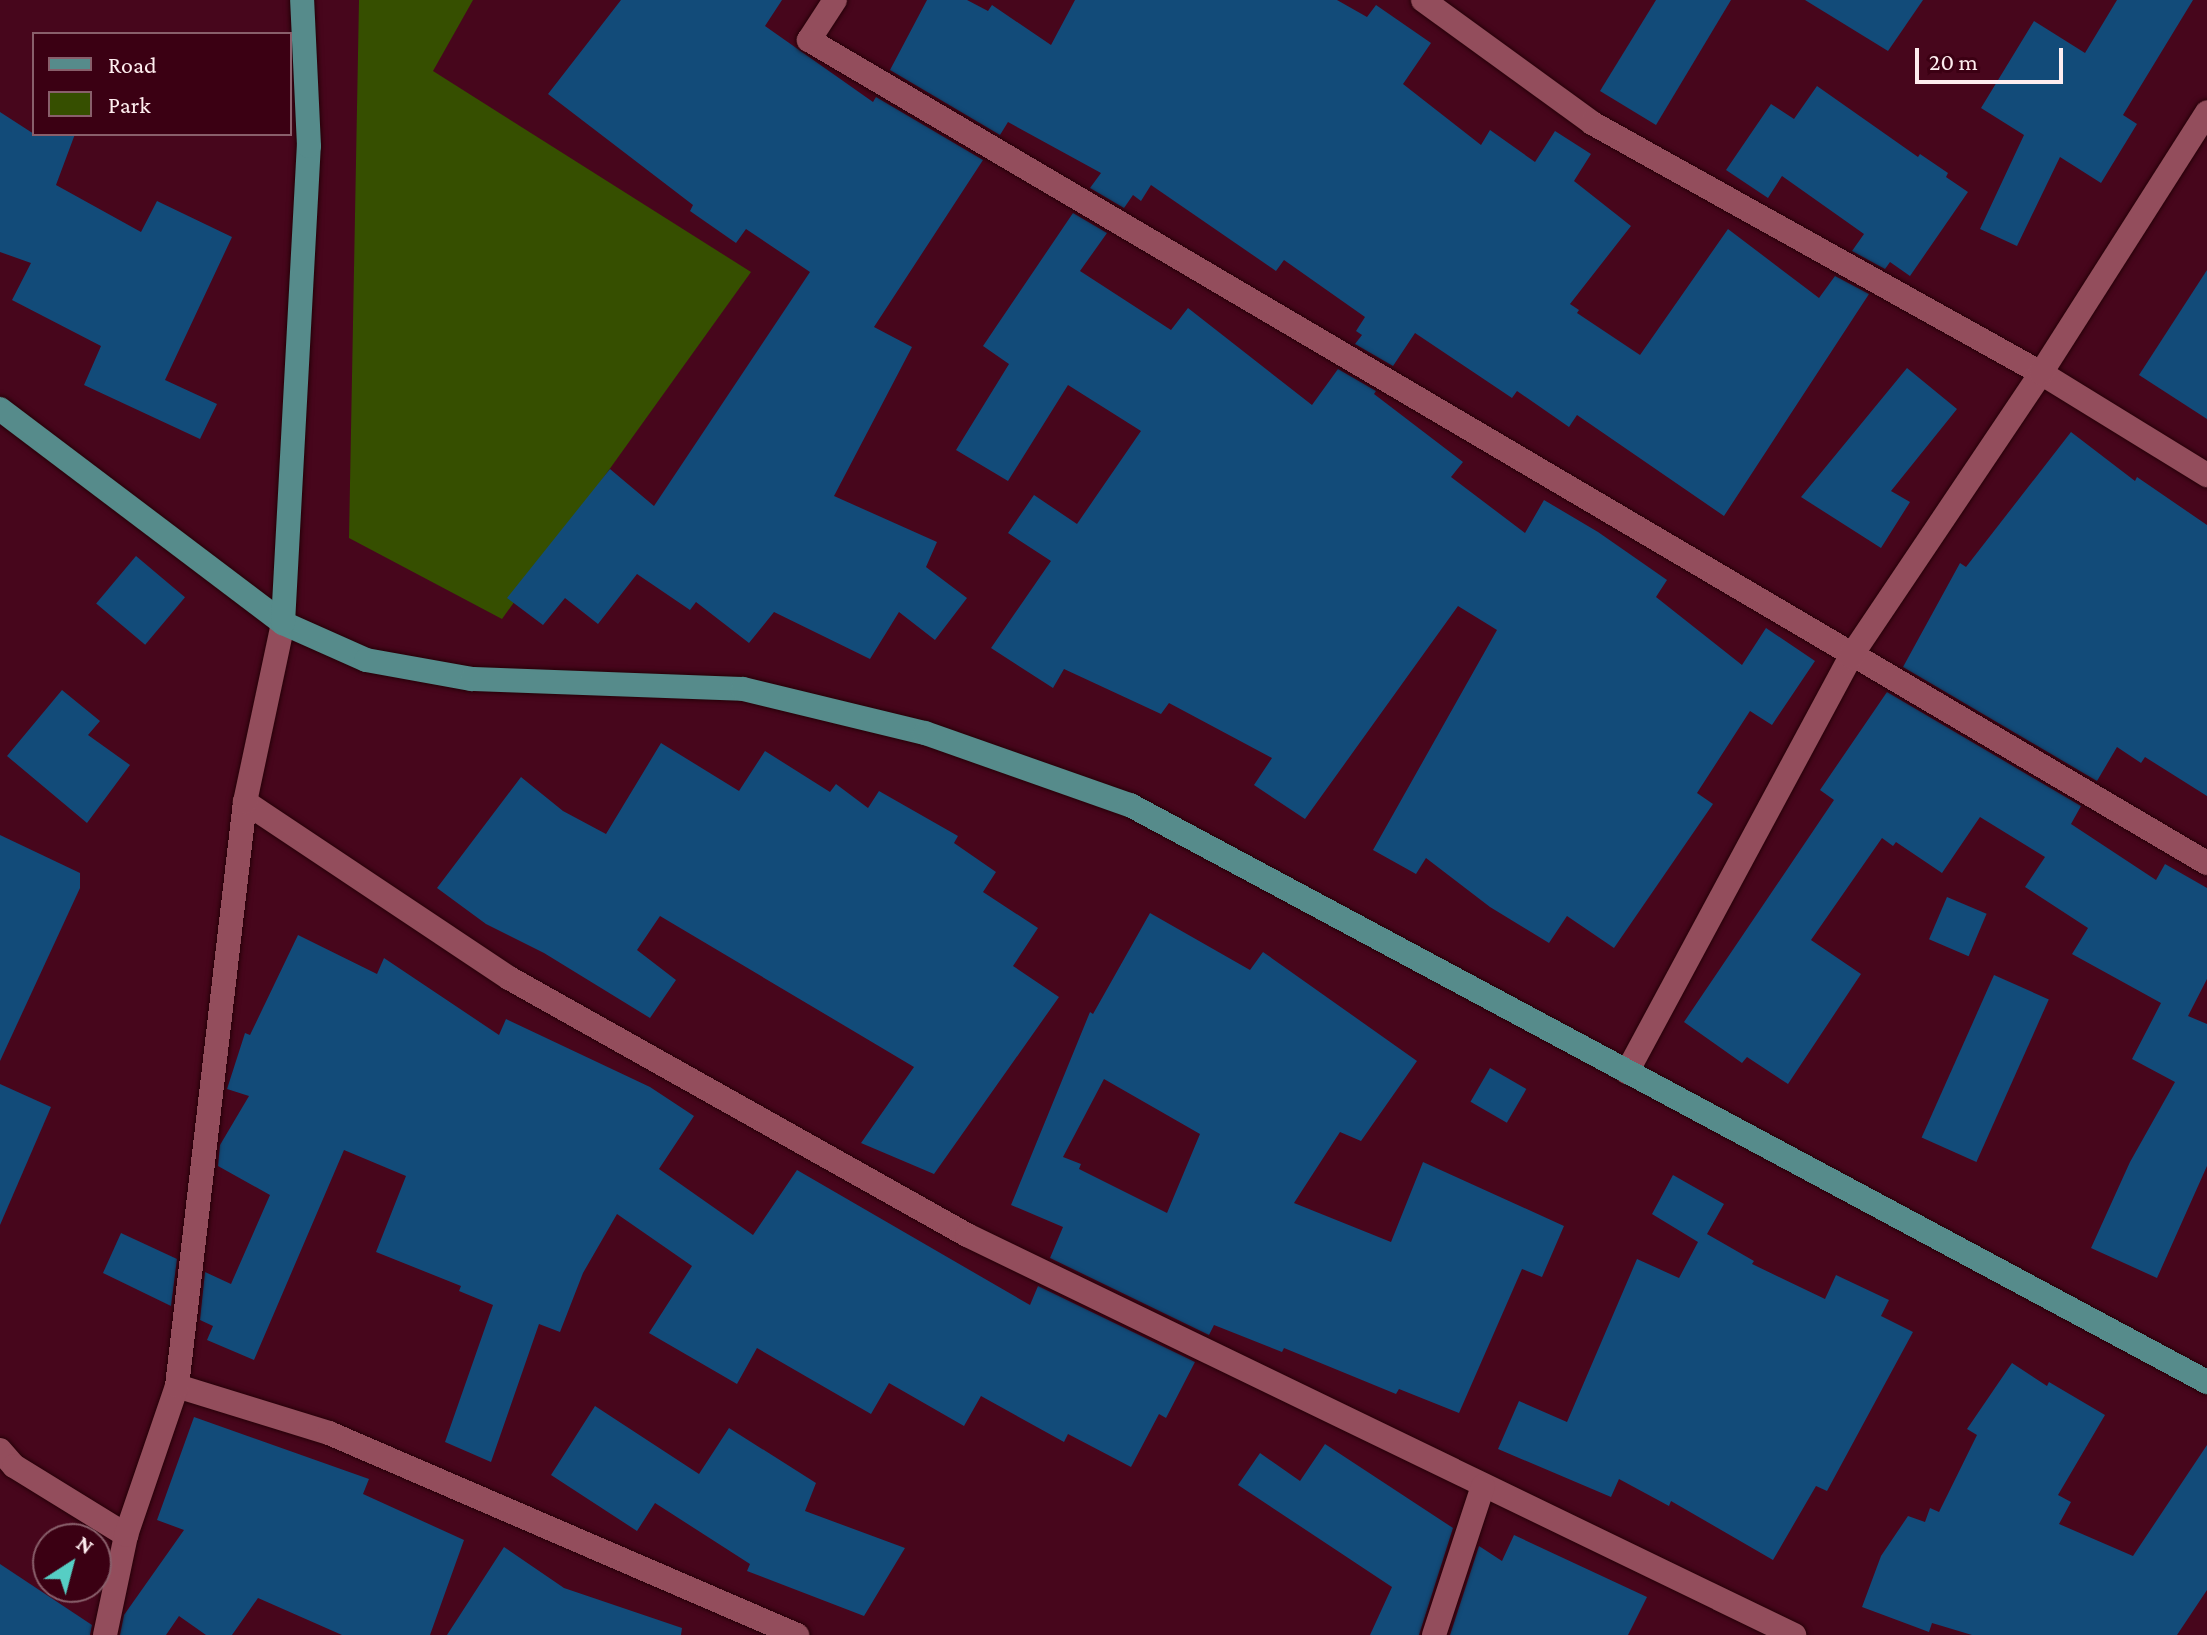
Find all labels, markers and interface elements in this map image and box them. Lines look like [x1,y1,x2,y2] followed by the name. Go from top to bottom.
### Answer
[32,32,292,136] legend
[1919,32,2067,82] scale bar
[1929,48,1978,75] text: 20 m
[108,51,157,78] text: Road
[108,91,151,118] text: Park
[32,1523,112,1603] north arrow
[72,1530,99,1559] text: N

